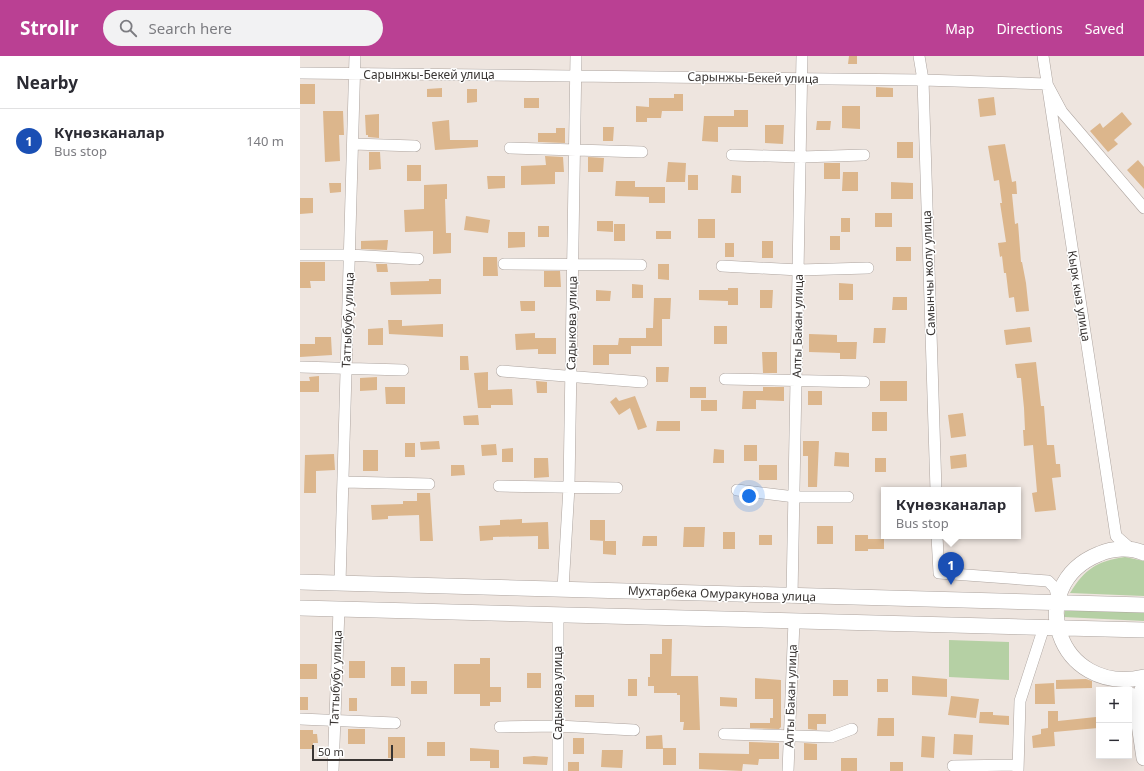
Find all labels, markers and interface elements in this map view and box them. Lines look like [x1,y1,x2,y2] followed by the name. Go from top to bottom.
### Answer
[103,10,383,46] search box
[20,15,79,41] text: Strollr
[117,17,139,39] icon: search
[149,18,232,38] text: Search here
[945,19,974,38] text: Map
[996,19,1063,38] text: Directions
[1085,19,1124,38] text: Saved
[363,66,495,83] street label: Сарынжы-Бекей улица
[687,68,819,87] street label: Сарынжы-Бекей улица
[16,71,78,94] text: Nearby
[54,122,164,142] text: Күнөзканалар
[25,132,33,150] text: 1
[246,132,284,150] text: 140 m
[54,142,107,160] text: Bus stop
[918,210,939,336] street label: Самынчы жолу улица
[1064,249,1095,343] street label: Кырк кыз улица
[337,272,358,368] street label: Таттыбубу улица
[788,274,807,378] street label: Алты Бакан улица
[562,276,581,370] street label: Садыкова улица
[739,486,759,506] your location
[881,487,1021,539] popup
[896,494,1006,514] text: Күнөзканалар
[896,514,949,532] text: Bus stop
[938,552,964,585] pin: 1
[628,582,816,605] street label: Мухтарбека Омуракунова улица
[325,630,346,726] street label: Таттыбубу улица
[780,644,801,748] street label: Алты Бакан улица
[549,646,566,740] street label: Садыкова улица
[1096,687,1132,759] map controls
[1096,687,1132,723] button: +
[1096,723,1132,759] button: −
[312,743,393,762] scale bar
[318,744,344,759] text: 50 m

